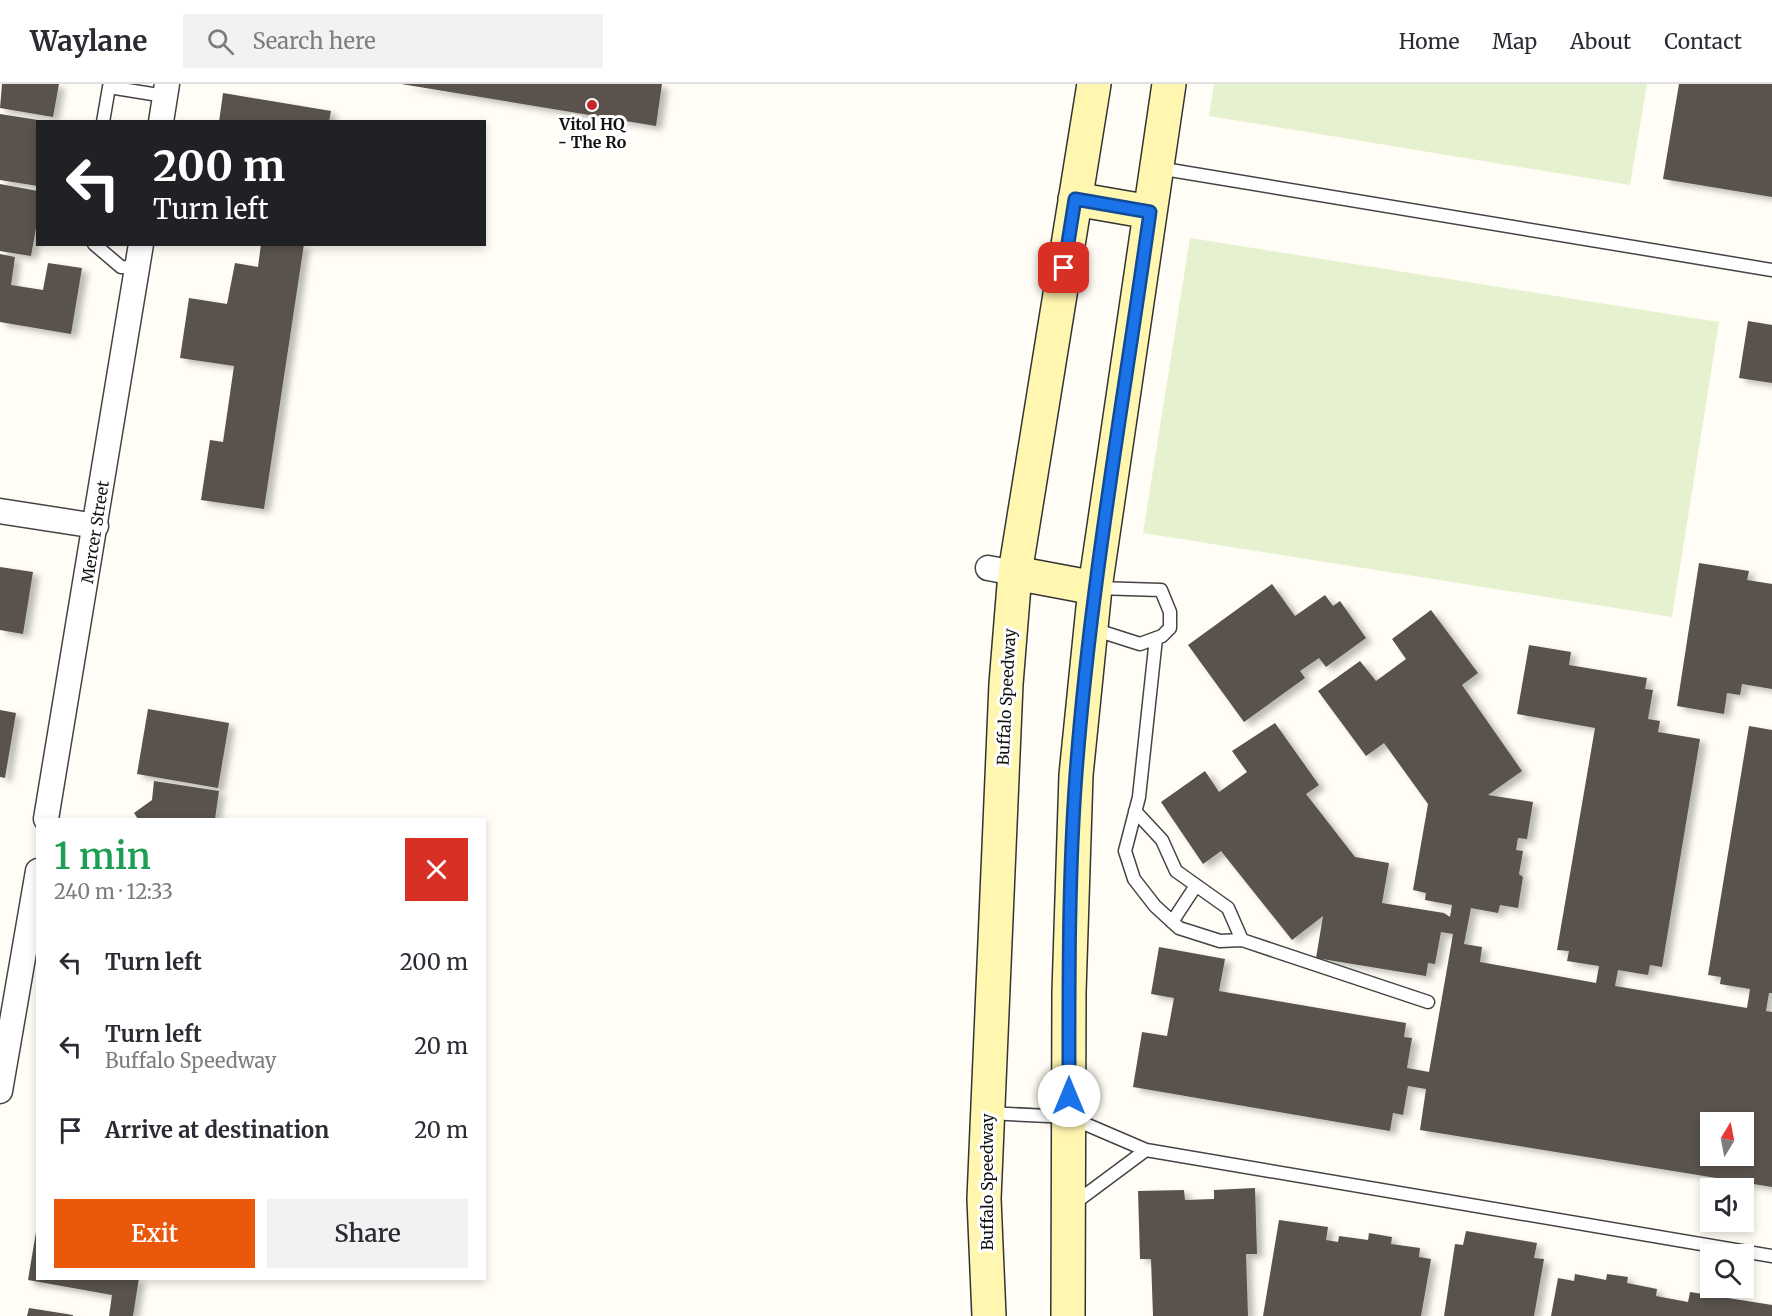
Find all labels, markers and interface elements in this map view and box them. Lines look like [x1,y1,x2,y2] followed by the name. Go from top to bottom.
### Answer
[183,14,603,68] search box
[30,23,147,59] text: Waylane
[204,25,237,58] icon: search
[252,27,376,55] text: Search here
[1399,28,1459,55] text: Home
[1492,28,1537,55] text: Map
[1570,28,1631,55] text: About
[1664,28,1742,55] text: Contact
[585,98,599,112] marker: Vitol HQ - The Ro
[558,114,627,152] place label: Vitol HQ - The Ro
[153,140,285,192] text: 200 m
[54,144,132,222] icon: left
[153,192,268,226] text: Turn left
[1038,242,1089,293] pin
[1047,251,1080,284] icon: arrive
[77,478,113,585] street label: Mercer Street
[992,627,1020,766] street label: Buffalo Speedway
[54,834,151,879] text: 1 min
[405,838,468,901] button: close
[54,879,173,904] text: 240 m · 12:33
[54,946,87,979] icon: left
[105,948,202,976] text: Turn left
[400,948,468,976] text: 200 m
[105,1020,202,1048] text: Turn left
[54,1030,87,1063] icon: left
[414,1032,468,1060] text: 20 m
[105,1048,277,1073] text: Buffalo Speedway
[1037,1064,1101,1128] position arrow
[1700,1112,1754,1166] north arrow
[1700,1112,1754,1298] map controls
[977,1113,997,1251] street label: Buffalo Speedway
[54,1114,87,1147] icon: arrive
[105,1116,329,1144] text: Arrive at destination
[414,1116,468,1144] text: 20 m
[1700,1178,1754,1232] button: sound
[54,1199,255,1268] button: Exit
[267,1199,468,1268] button: Share
[1700,1244,1754,1298] button: search

